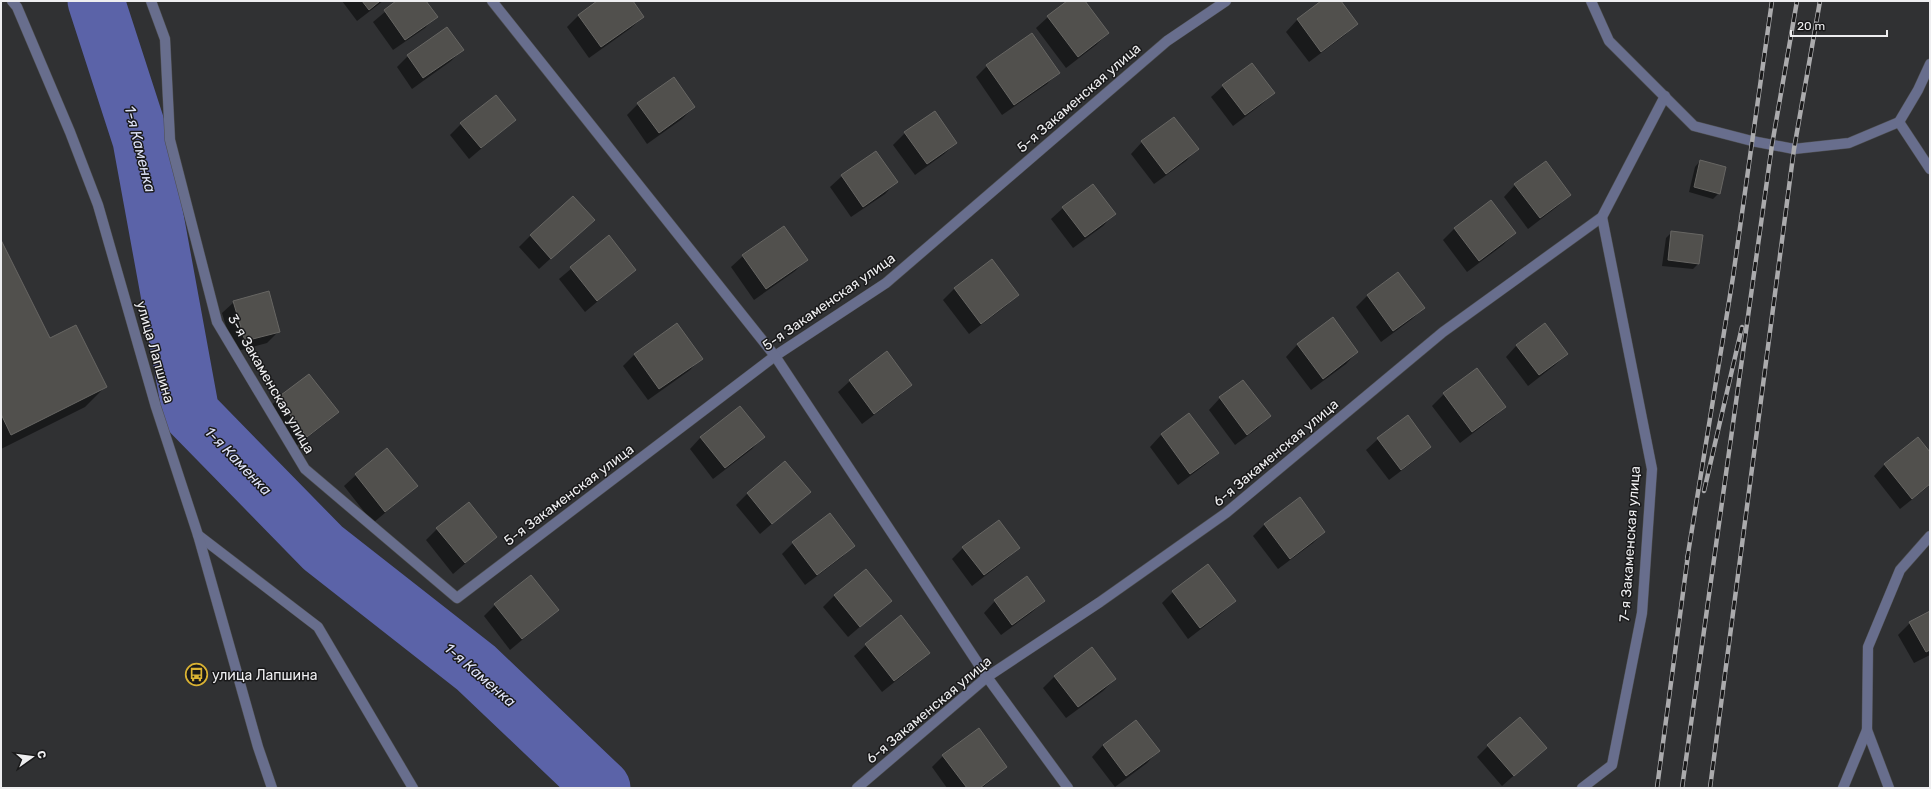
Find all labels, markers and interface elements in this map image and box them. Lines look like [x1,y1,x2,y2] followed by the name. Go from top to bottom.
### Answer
[1791,12,1887,38] scale bar
[1797,19,1825,33] text: 20 m
[1014,40,1144,156] street label: 5-я Закаменская улица
[121,104,159,194] water label: 1-я Каменка
[759,250,899,354] street label: 5-я Закаменская улица
[132,299,178,405] street label: улица Лапшина
[224,311,318,457] street label: 3-я Закаменская улица
[1210,396,1342,510] street label: 6-я Закаменская улица
[201,423,275,499] water label: 1-я Каменка
[501,441,637,549] street label: 5-я Закаменская улица
[1616,465,1644,623] street label: 7-я Закаменская улица
[441,639,519,711] water label: 1-я Каменка
[863,653,995,767] street label: 6-я Закаменская улица
[183,662,209,688] bus stop icon: улица Лапшина
[212,667,317,684] place label: улица Лапшина
[12,737,52,777] north arrow
[34,749,49,760] text: С

